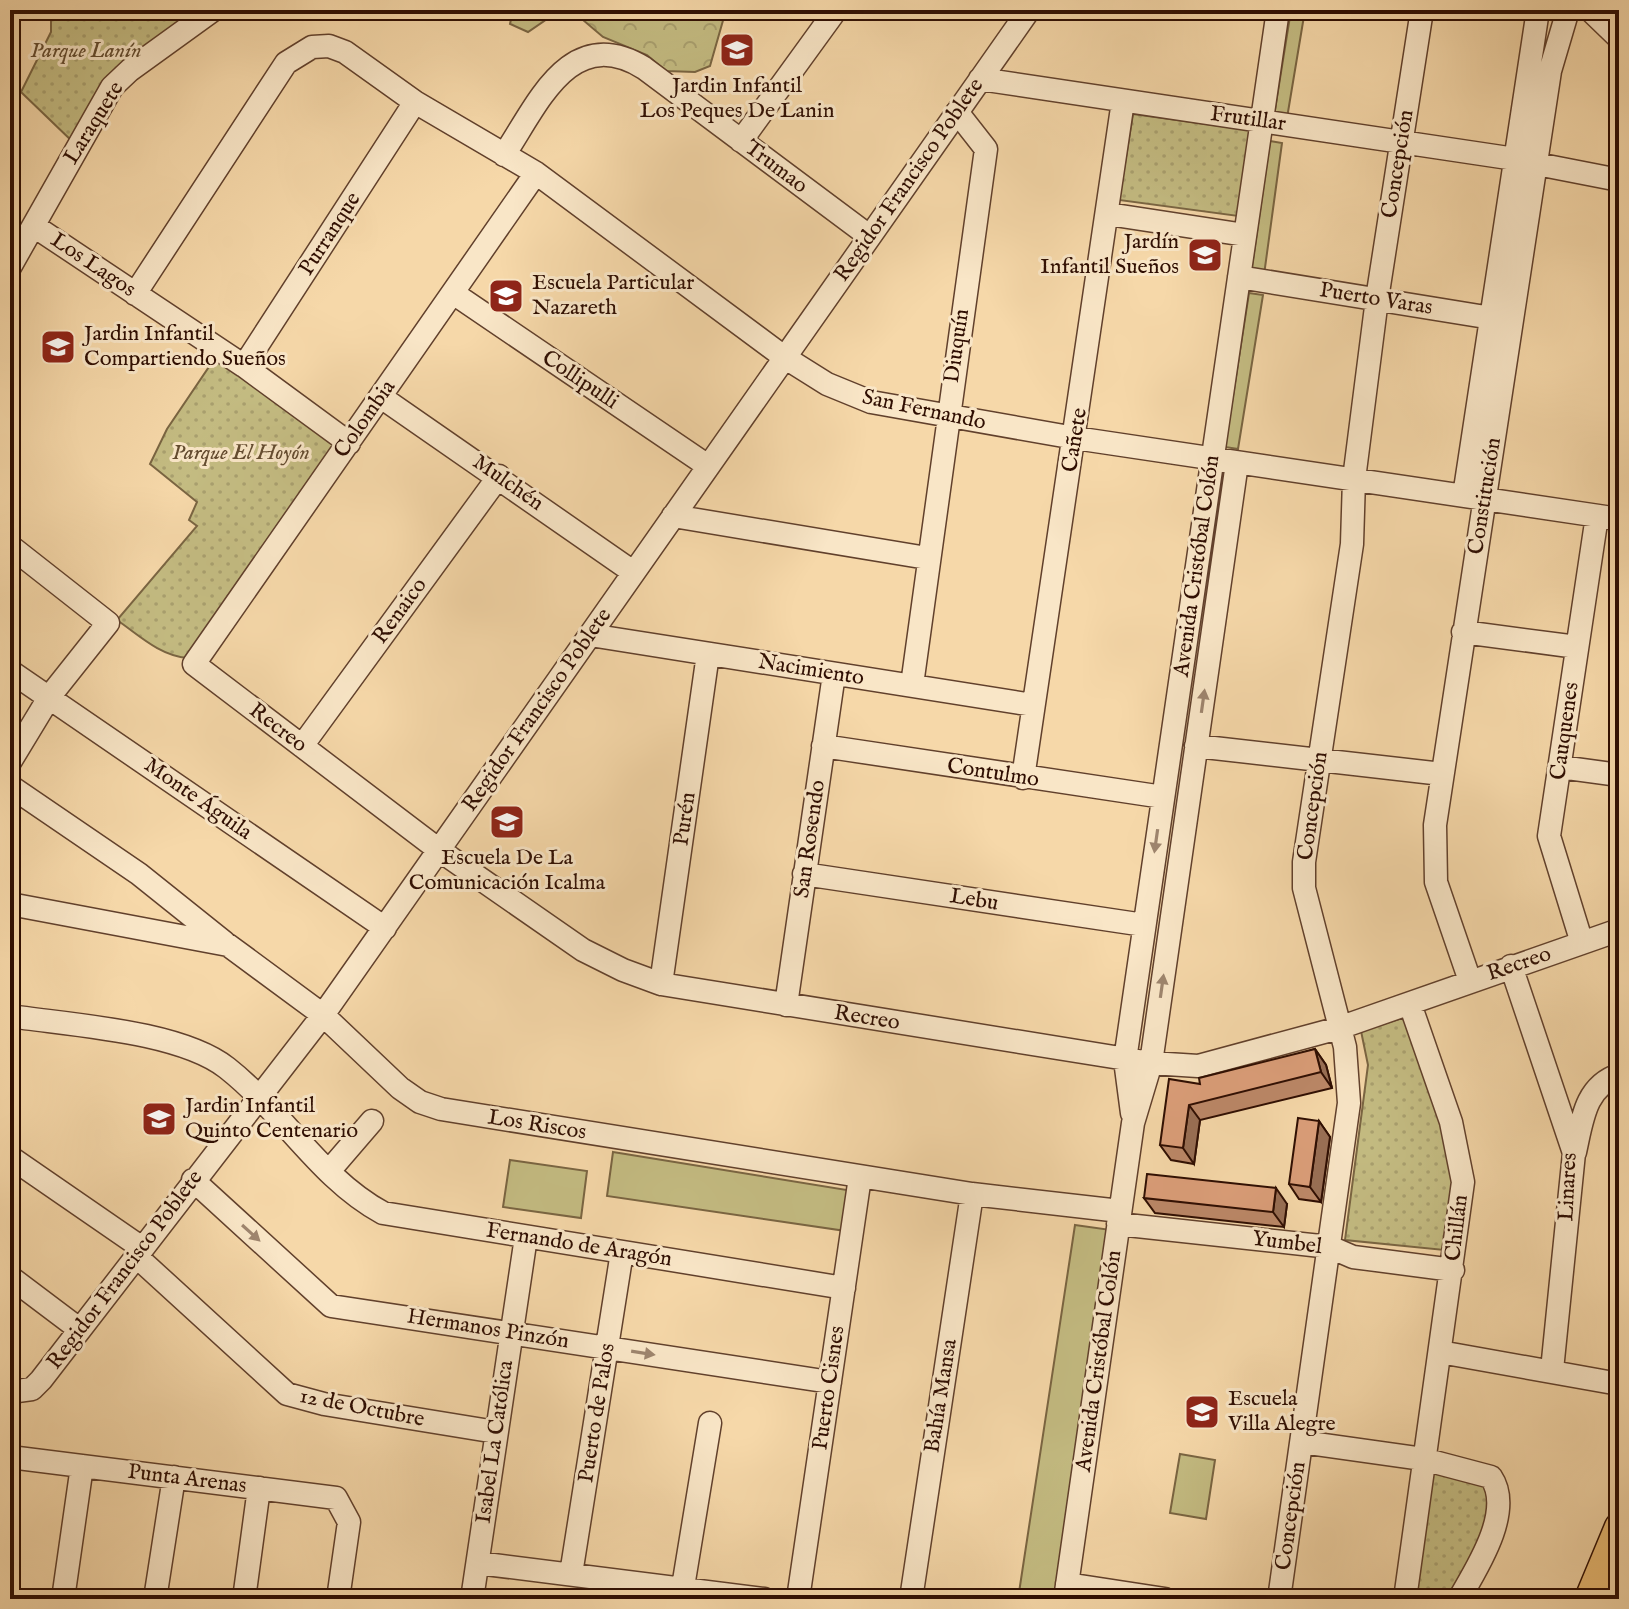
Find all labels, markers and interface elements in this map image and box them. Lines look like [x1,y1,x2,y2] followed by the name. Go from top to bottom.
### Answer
[718,31,756,69] school or university icon: Jardin Infantil Los Peques De Lanin
[30,37,142,65] park label: Parque Lanín
[640,72,835,125] place label: Jardin Infantil Los Peques De Lanin
[828,73,990,287] street label: Regidor Francisco Poblete
[58,76,130,170] street label: Laraquete
[1208,100,1288,138] street label: Frutillar
[1376,108,1420,220] street label: Concepción
[739,134,813,200] street label: Trumao
[293,187,367,281] street label: Purranque
[45,226,141,304] street label: Los Lagos
[1040,228,1179,281] place label: Jardín Infantil Sueños
[1186,236,1224,274] school or university icon: Jardín Infantil Sueños
[532,269,694,322] place label: Escuela Particular Nazareth
[1317,276,1435,322] street label: Puerto Varas
[487,277,525,315] school or university icon: Escuela Particular Nazareth
[938,307,976,385] street label: Diuquín
[81,320,286,373] place label: Jardin Infantil Compartiendo Sueños
[39,328,77,366] school or university icon: Jardin Infantil Compartiendo Sueños
[536,344,624,416] street label: Collipulli
[328,374,402,464] street label: Colombia
[860,383,989,437] street label: San Fernando
[1056,406,1094,474] street label: Cañete
[1462,435,1508,556] street label: Constitución
[172,439,310,467] park label: Parque El Hoyón
[467,448,549,518] street label: Mulchén
[1167,453,1226,680] street label: Avenida Cristóbal Colón
[367,572,433,650] street label: Renaico
[456,603,618,817] street label: Regidor Francisco Poblete
[756,648,866,692] street label: Nacimiento
[1544,680,1586,782] street label: Cauquenes
[1197,688,1210,713] one-way arrow
[243,697,313,759] street label: Recreo
[1292,750,1335,862] street label: Concepción
[138,751,258,847] street label: Monte Águila
[945,752,1041,794] street label: Contulmo
[788,778,832,900] street label: San Rosendo
[667,790,703,848] street label: Purén
[488,803,526,841] school or university icon: Escuela De La Comunicación Icalma
[1150,829,1162,854] one-way arrow
[409,844,606,897] place label: Escuela De La Comunicación Icalma
[948,882,1000,918] street label: Lebu
[1483,940,1555,988] street label: Recreo
[1156,973,1169,998] one-way arrow
[832,999,902,1037] street label: Recreo
[182,1092,358,1145] place label: Jardin Infantil Quinto Centenario
[140,1100,178,1138] school or university icon: Jardin Infantil Quinto Centenario
[486,1103,588,1147] street label: Los Riscos
[1552,1152,1584,1222] street label: Linares
[41,1165,209,1375] street label: Regidor Francisco Poblete
[1439,1193,1475,1263] street label: Chillán
[484,1216,674,1274] street label: Fernando de Aragón
[241,1223,260,1241] one-way arrow
[1250,1225,1324,1261] street label: Yumbel
[1069,1248,1128,1475] street label: Avenida Cristóbal Colón
[405,1302,571,1356] street label: Hermanos Pinzón
[806,1324,852,1452] street label: Puerto Cisnes
[918,1336,964,1455] street label: Bahía Mansa
[572,1341,622,1485] street label: Puerto de Palos
[631,1347,656,1360] one-way arrow
[470,1358,520,1525] street label: Isabel La Católica
[297,1382,427,1434] street label: 12 de Octubre
[1227,1385,1336,1438] place label: Escuela Villa Alegre
[1183,1393,1221,1431] school or university icon: Escuela Villa Alegre
[126,1458,248,1500] street label: Punta Arenas
[1270,1460,1313,1572] street label: Concepción

